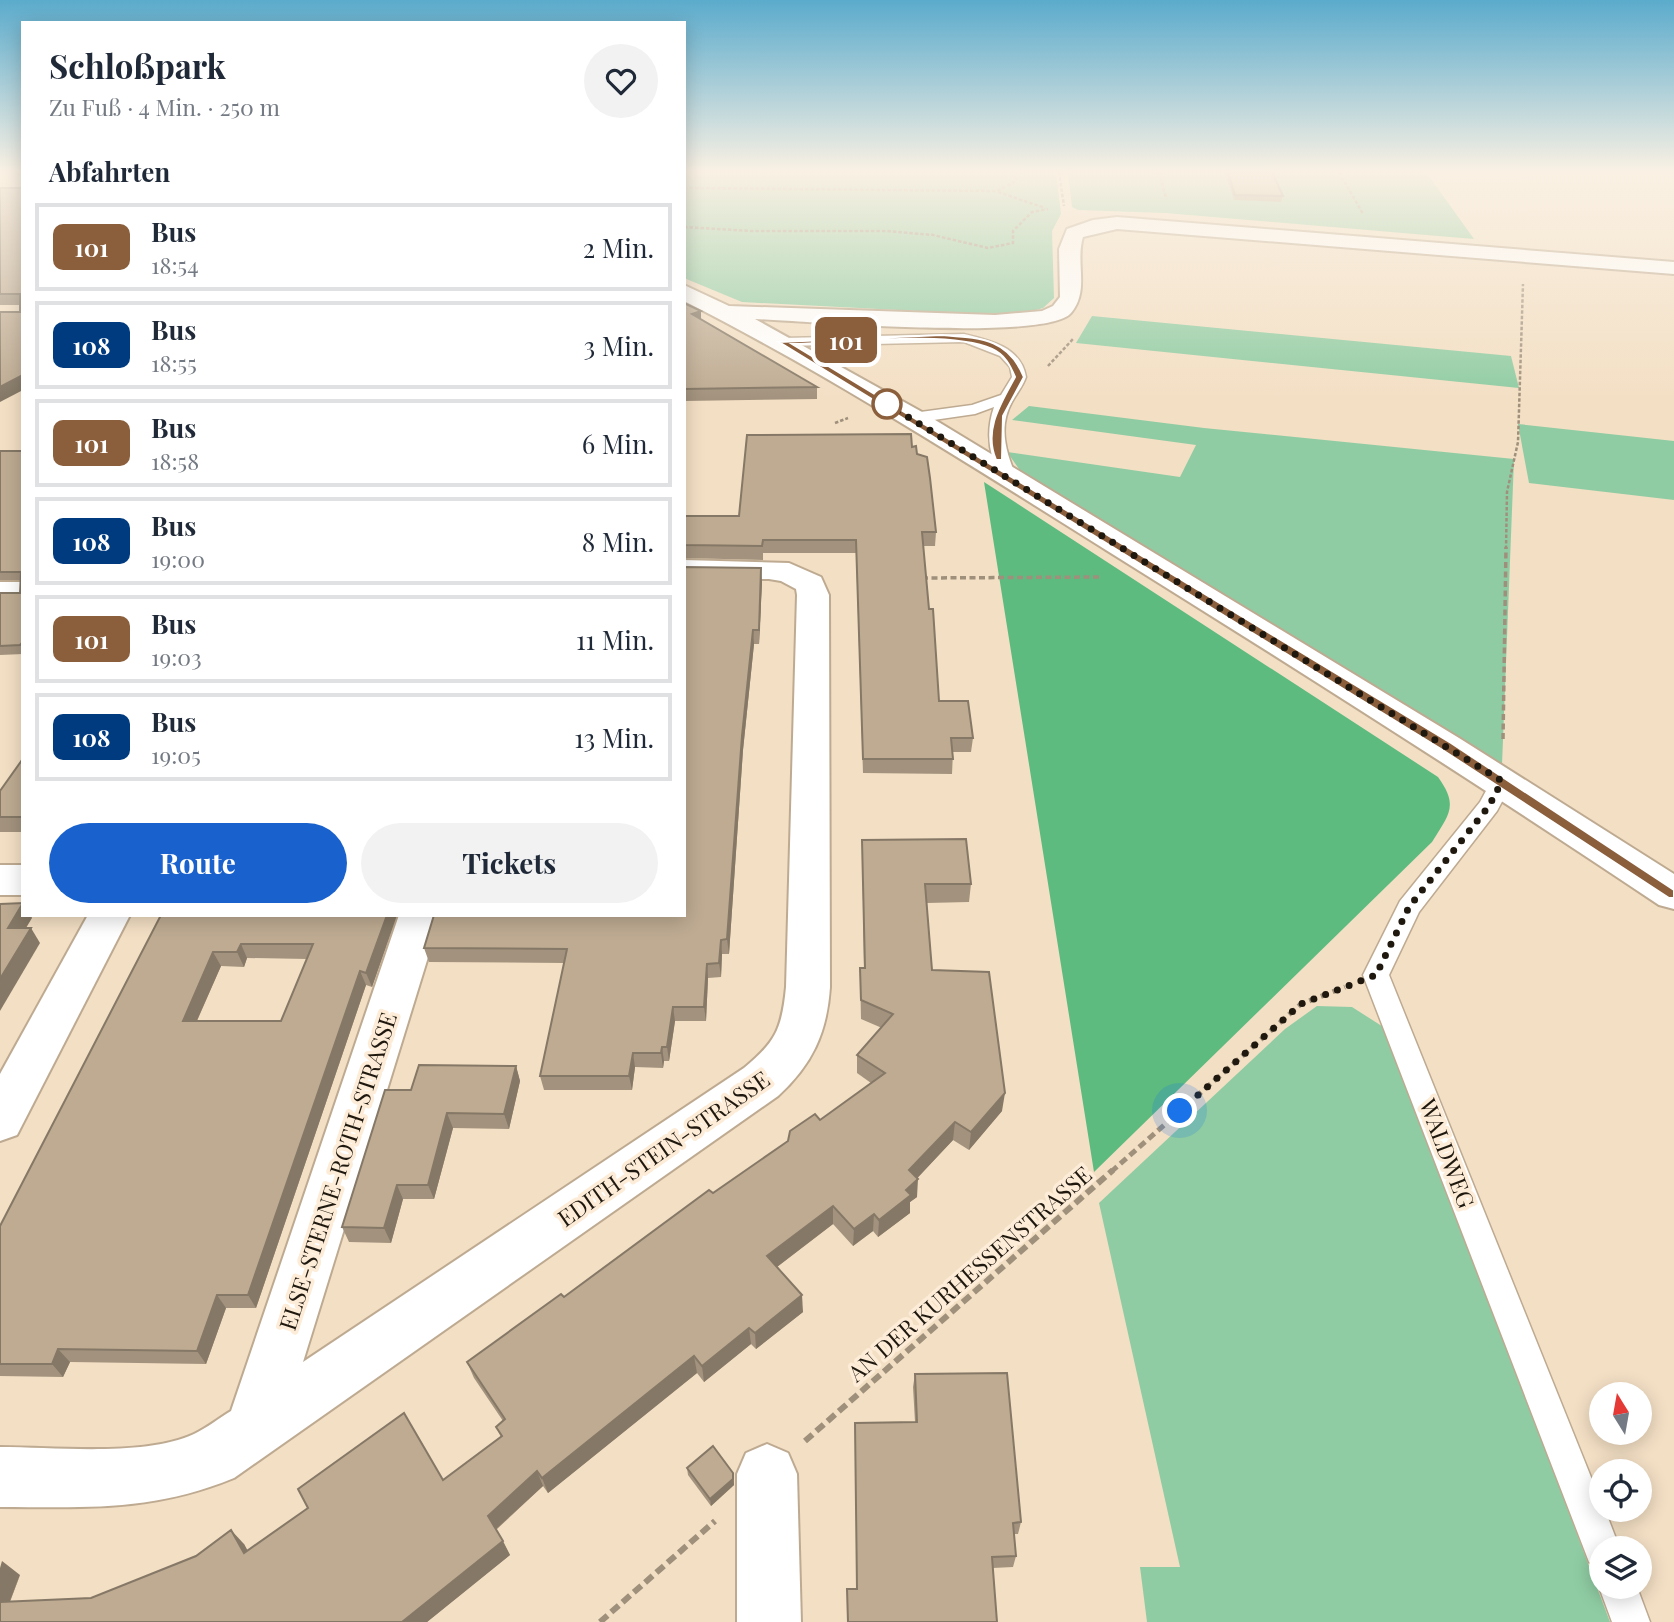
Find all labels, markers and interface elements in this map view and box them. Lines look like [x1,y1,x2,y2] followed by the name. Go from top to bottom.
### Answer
[49,43,226,87] text: Schloßpark
[584,44,658,118] button: heart
[49,91,280,122] text: Zu Fuß · 4 Min. · 250 m
[49,154,170,189] text: Abfahrten
[151,214,196,249] text: Bus
[583,230,654,265] text: 2 Min.
[75,231,108,263] text: 101
[151,249,199,280] text: 18:54
[151,312,196,347] text: Bus
[806,317,886,363] line badge: 101
[829,324,863,356] text: 101
[583,328,654,363] text: 3 Min.
[72,329,111,361] text: 108
[151,347,197,378] text: 18:55
[872,389,902,419] unlabelled marker
[151,410,196,445] text: Bus
[582,426,654,461] text: 6 Min.
[75,427,108,459] text: 101
[151,445,199,476] text: 18:58
[151,508,196,543] text: Bus
[582,524,654,559] text: 8 Min.
[72,525,111,557] text: 108
[151,543,205,574] text: 19:00
[151,606,196,641] text: Bus
[576,622,654,657] text: 11 Min.
[75,623,108,655] text: 101
[151,641,202,672] text: 19:03
[151,704,196,739] text: Bus
[574,720,654,755] text: 13 Min.
[72,721,111,753] text: 108
[151,739,201,770] text: 19:05
[49,823,347,903] button: Route
[361,823,658,903] button: Tickets
[271,1008,403,1334] street label: ELSE-STERNE-ROTH-STRASSE
[551,1063,775,1233] street label: EDITH-STEIN-STRASSE
[1162,1093,1197,1128] your location
[1413,1093,1483,1212] street label: WALDWEG
[840,1158,1098,1388] street label: AN DER KURHESSENSTRASSE
[1589,1382,1652,1446] north arrow
[1589,1382,1652,1599] map controls
[1589,1459,1652,1522] button: locate
[1589,1536,1652,1599] button: layers

